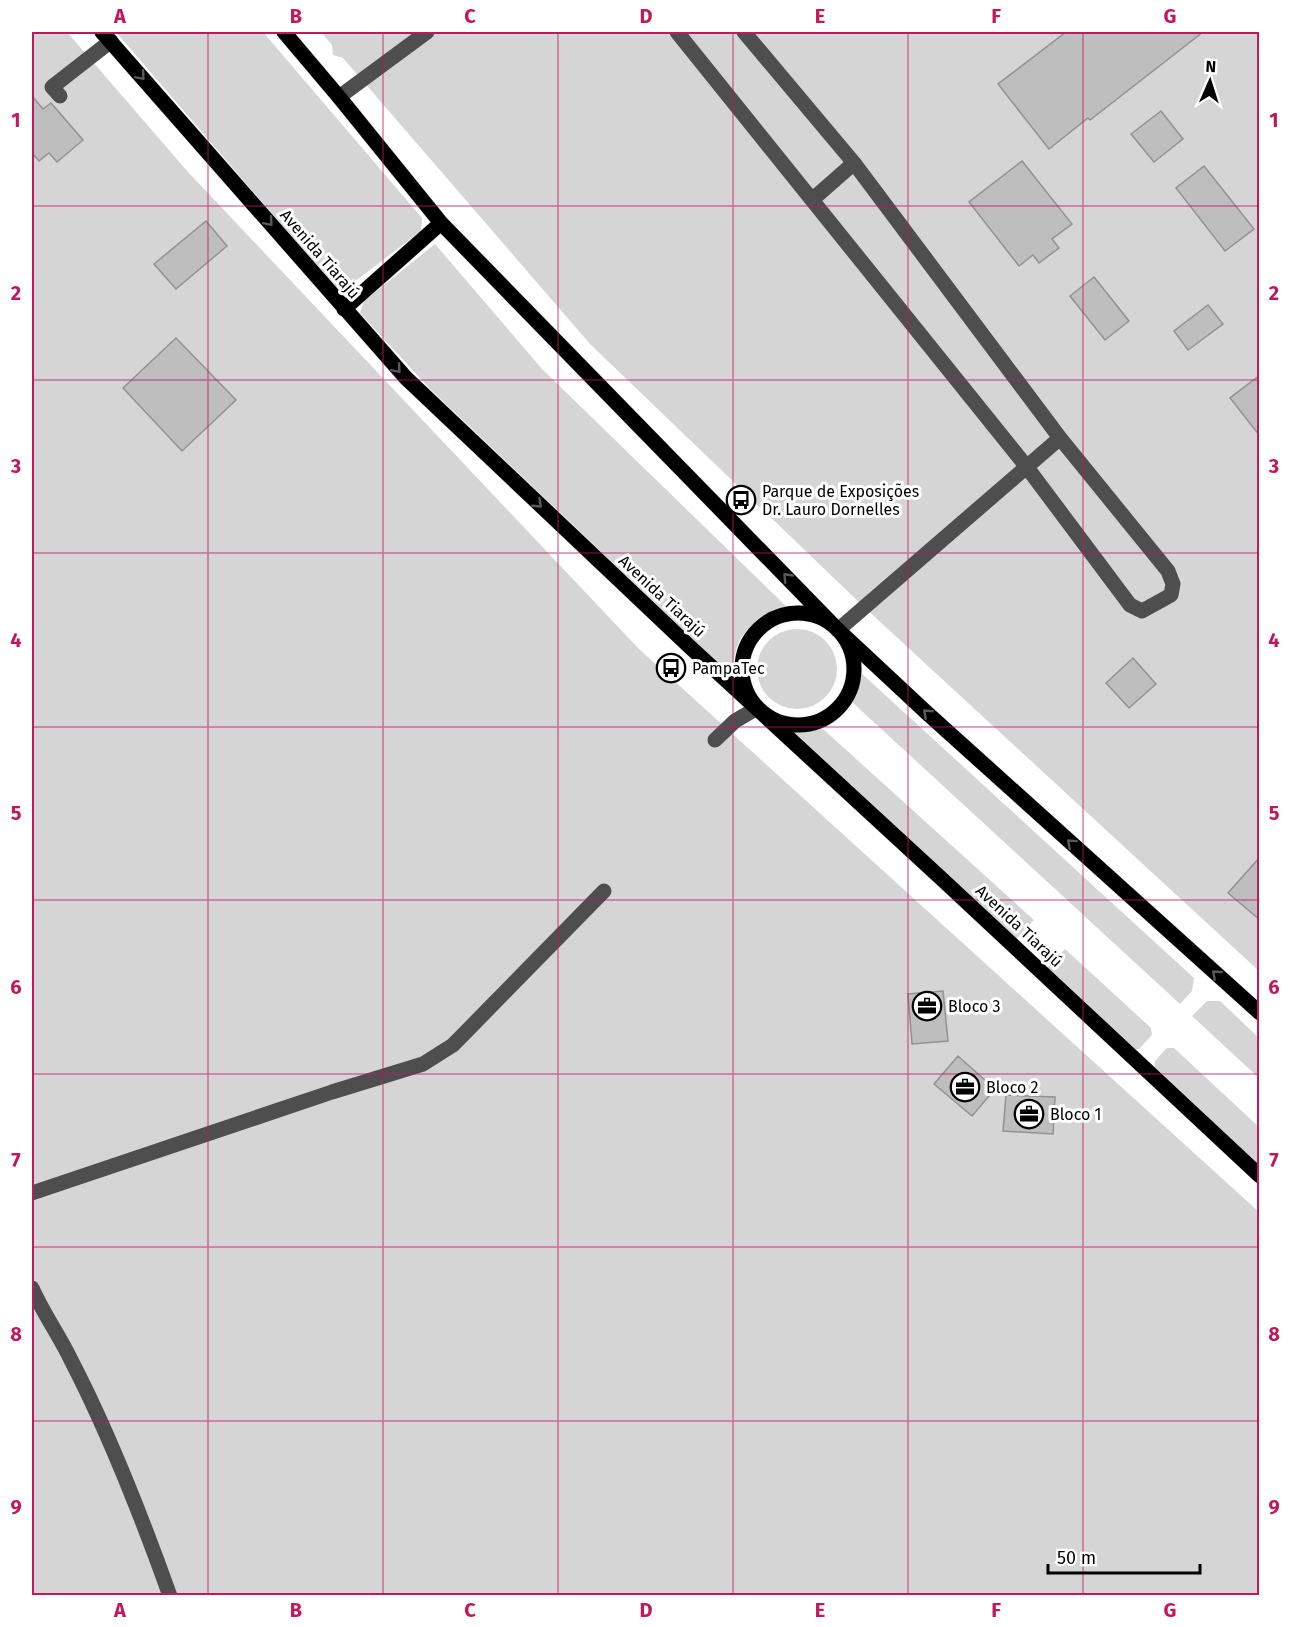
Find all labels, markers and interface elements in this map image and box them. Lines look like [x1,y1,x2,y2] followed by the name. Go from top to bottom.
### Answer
[113,4,127,28] text: A
[290,4,302,28] text: B
[464,4,476,28] text: C
[639,4,653,28] text: D
[815,4,825,28] text: E
[991,4,1001,28] text: F
[1164,4,1176,28] text: G
[1180,51,1240,111] north arrow
[1205,57,1217,76] text: N
[133,69,144,80] one-way arrow
[11,108,21,132] text: 1
[1269,108,1279,132] text: 1
[276,206,364,302] street label: Avenida Tiarajú
[262,215,273,226] one-way arrow
[11,281,21,305] text: 2
[1269,281,1279,305] text: 2
[390,362,401,373] one-way arrow
[10,454,21,478] text: 3
[1268,454,1279,478] text: 3
[762,482,919,519] place label: Parque de Exposições Dr. Lauro Dornelles
[725,484,757,516] bus stop icon: Parque de Exposições Dr. Lauro Dornelles
[531,496,542,507] one-way arrow
[615,551,709,641] street label: Avenida Tiarajú
[783,574,794,585] one-way arrow
[10,628,22,652] text: 4
[1268,628,1280,652] text: 4
[655,652,687,684] bus stop icon: PampaTec
[692,659,765,678] place label: PampaTec
[923,709,933,720] one-way arrow
[11,801,22,825] text: 5
[1269,801,1280,825] text: 5
[1068,840,1079,851] one-way arrow
[972,881,1066,971] street label: Avenida Tiarajú
[1212,970,1223,981] one-way arrow
[10,975,22,999] text: 6
[1268,975,1280,999] text: 6
[911,990,943,1022] office icon: Bloco 3
[948,997,1001,1016] place label: Bloco 3
[949,1071,981,1103] office icon: Bloco 2
[986,1078,1039,1097] place label: Bloco 2
[1013,1098,1045,1130] office icon: Bloco 1
[1050,1105,1102,1124] place label: Bloco 1
[11,1148,21,1172] text: 7
[1269,1148,1279,1172] text: 7
[10,1322,22,1346] text: 8
[1268,1322,1280,1346] text: 8
[10,1495,22,1519] text: 9
[1268,1495,1280,1519] text: 9
[1048,1537,1200,1575] scale bar
[1057,1547,1096,1569] text: 50 m
[113,1598,127,1622] text: A
[290,1598,302,1622] text: B
[464,1598,476,1622] text: C
[639,1598,653,1622] text: D
[815,1598,825,1622] text: E
[991,1598,1001,1622] text: F
[1164,1598,1176,1622] text: G

